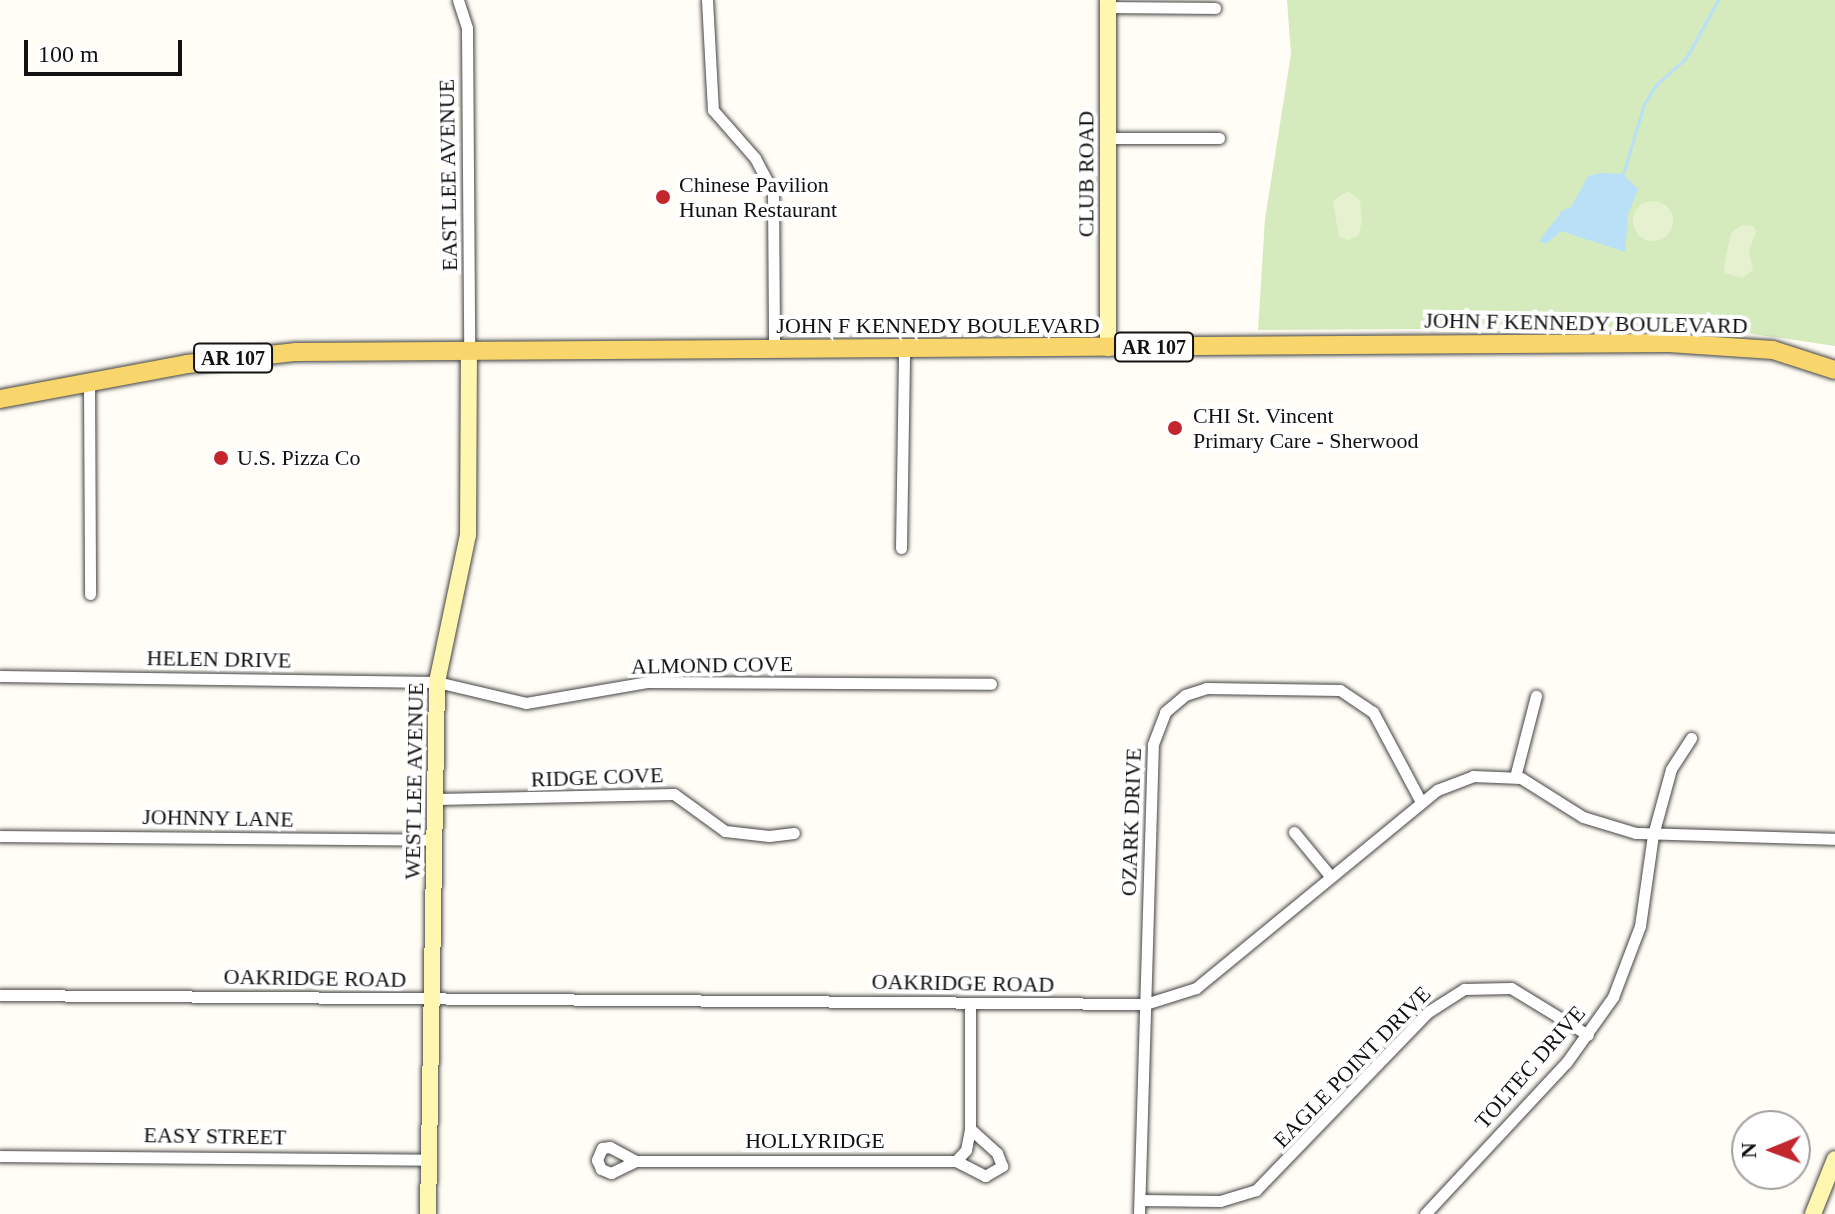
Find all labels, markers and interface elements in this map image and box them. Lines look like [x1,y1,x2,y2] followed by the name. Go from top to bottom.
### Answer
[28,24,186,74] scale bar
[38,41,99,67] text: 100 m
[433,78,463,272] street label: EAST LEE AVENUE
[1073,111,1099,237] street label: CLUB ROAD
[679,171,837,222] place label: Chinese Pavilion Hunan Restaurant
[654,188,672,206] marker: Chinese Pavilion Hunan Restaurant
[1424,307,1748,339] street label: JOHN F KENNEDY BOULEVARD
[776,313,1100,339] street label: JOHN F KENNEDY BOULEVARD
[1114,331,1194,363] road number: AR 107
[193,342,273,374] road number: AR 107
[1193,402,1418,454] place label: CHI St. Vincent Primary Care - Sherwood
[1164,417,1186,439] marker: CHI St. Vincent Primary Care - Sherwood
[237,445,360,471] place label: U.S. Pizza Co
[212,449,230,467] marker: U.S. Pizza Co
[146,645,292,673] street label: HELEN DRIVE
[631,650,793,680] street label: ALMOND COVE
[399,681,429,881] street label: WEST LEE AVENUE
[1115,747,1147,897] street label: OZARK DRIVE
[530,761,664,793] street label: RIDGE COVE
[142,803,294,833] street label: JOHNNY LANE
[223,963,407,993] street label: OAKRIDGE ROAD
[871,968,1055,998] street label: OAKRIDGE ROAD
[1268,980,1436,1154] street label: EAGLE POINT DRIVE
[1469,1000,1591,1134] street label: TOLTEC DRIVE
[1731,1110,1811,1190] north arrow
[143,1122,287,1150] street label: EASY STREET
[745,1128,885,1154] street label: HOLLYRIDGE
[1736,1142,1761,1159] text: N

